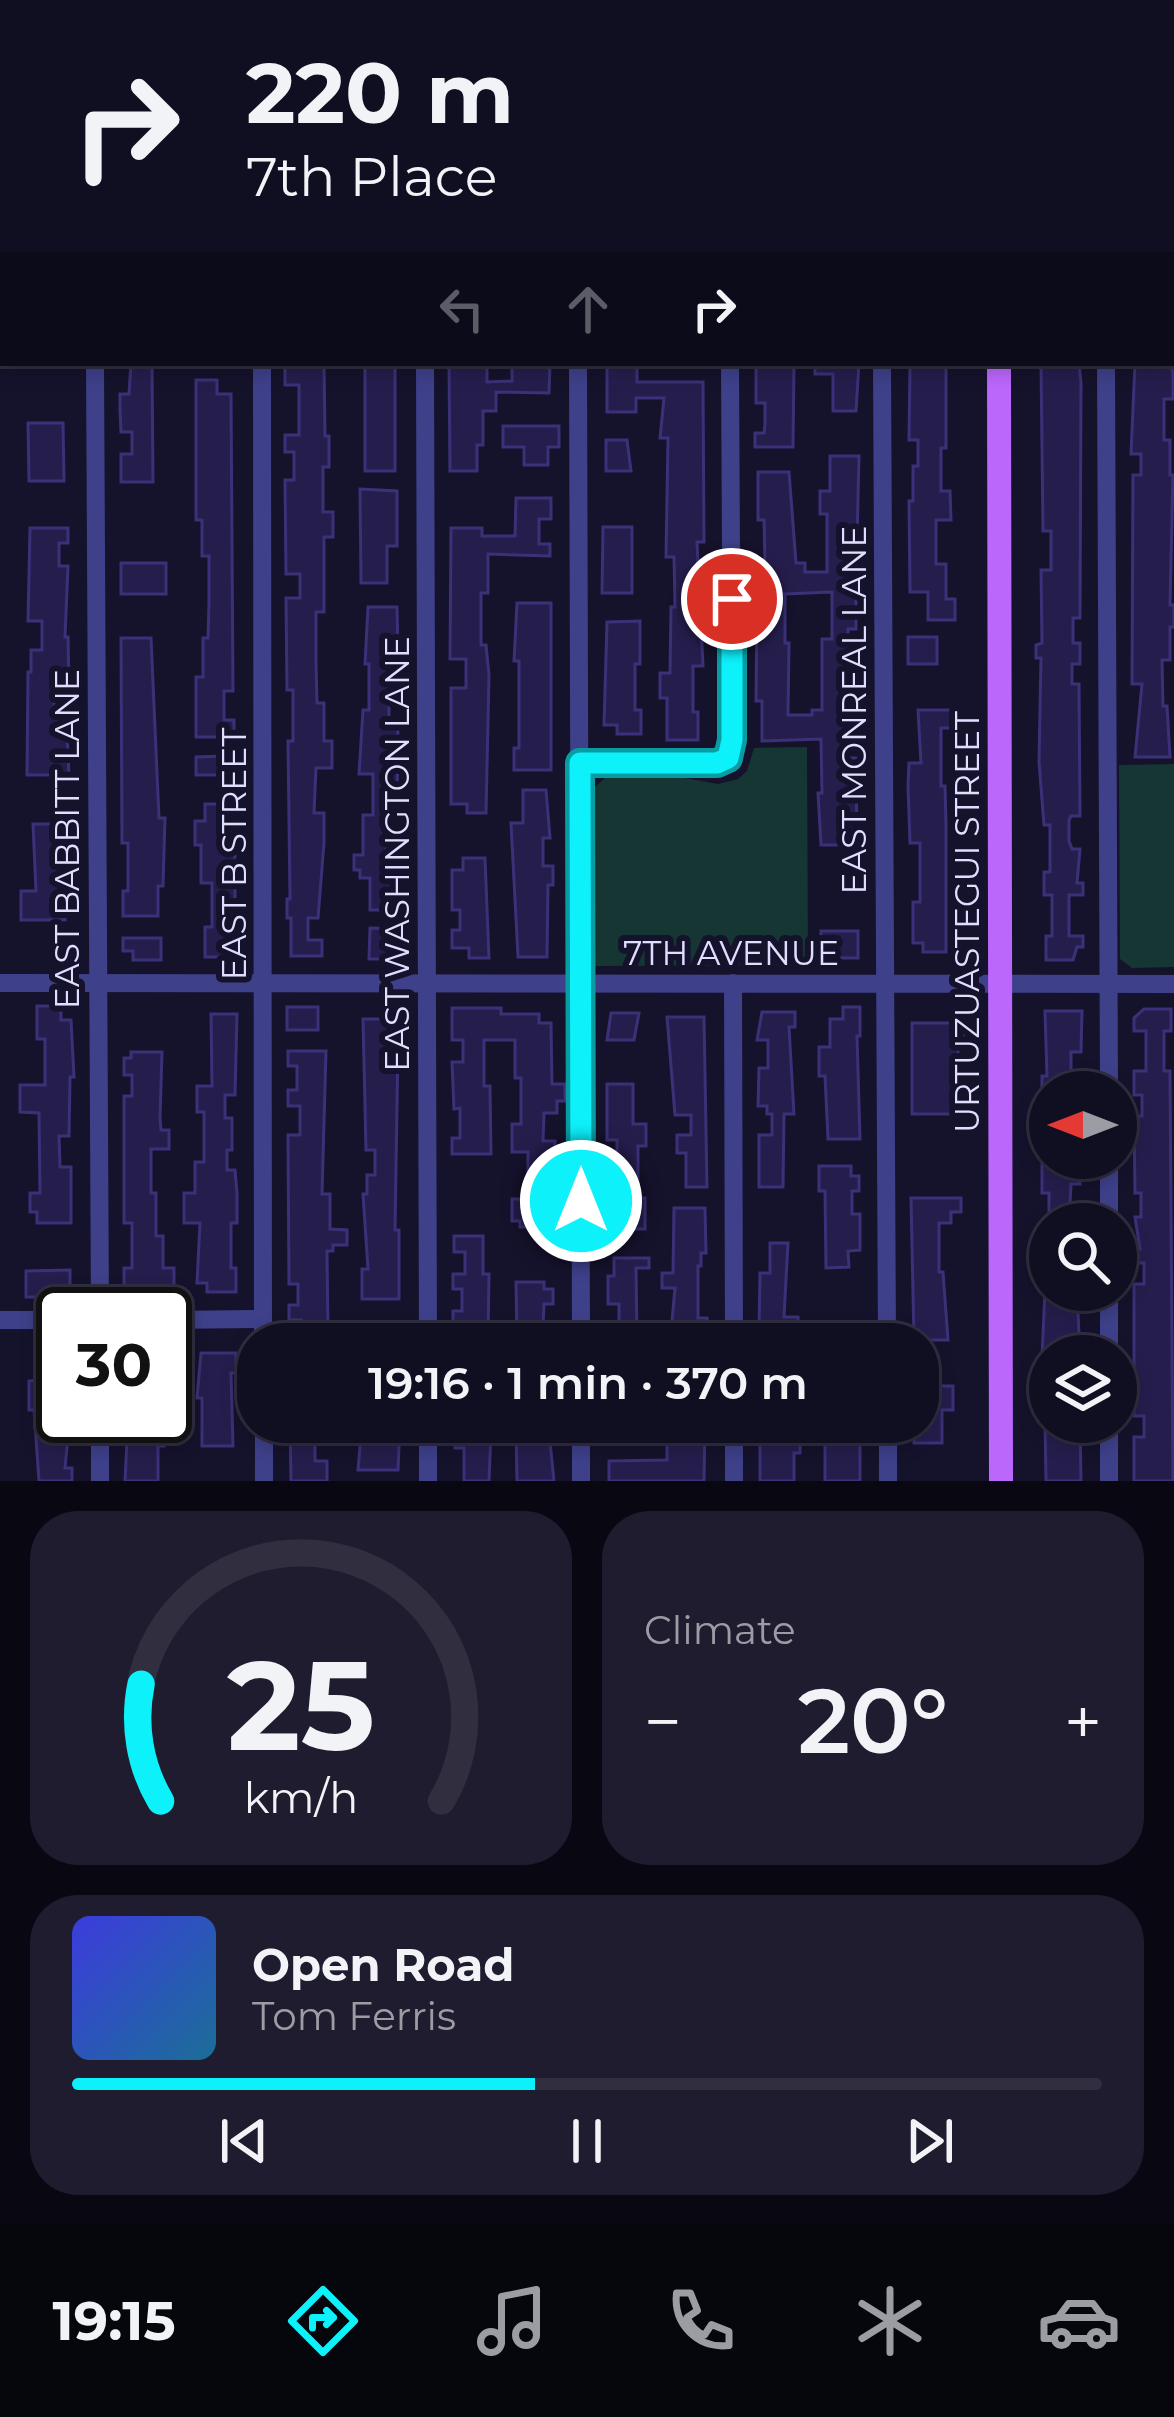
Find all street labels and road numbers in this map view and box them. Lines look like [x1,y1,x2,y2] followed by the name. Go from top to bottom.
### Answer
[834,525,874,895] street label: EAST MONREAL LANE
[377,636,417,1072] street label: EAST WASHINGTON LANE
[47,669,87,1009] street label: EAST BABBITT LANE
[947,711,987,1133] street label: URTUZUASTEGUI STREET
[214,728,254,980] street label: EAST B STREET
[623,933,839,973] street label: 7TH AVENUE

